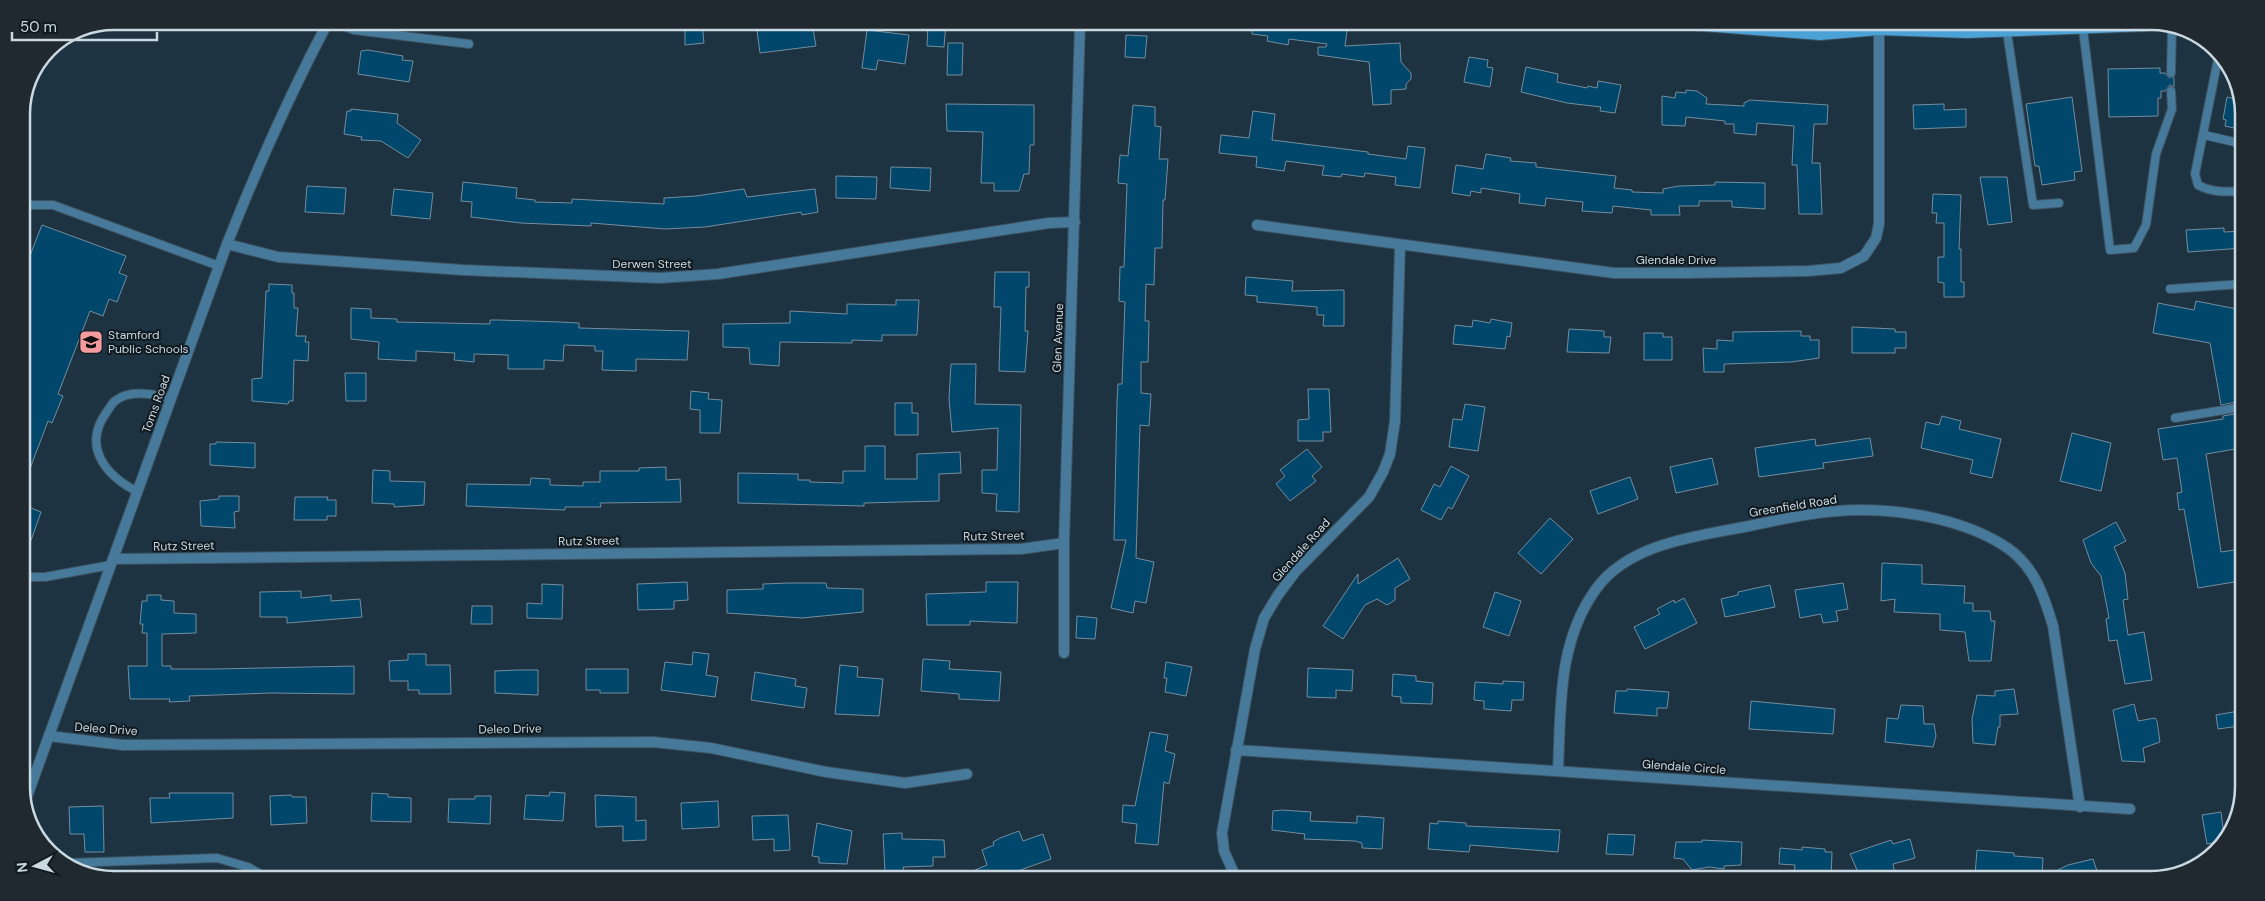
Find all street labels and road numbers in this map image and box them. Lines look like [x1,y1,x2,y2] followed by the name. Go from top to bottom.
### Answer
[1636,252,1716,268] street label: Glendale Drive
[612,256,692,272] street label: Derwen Street
[1049,303,1067,373] street label: Glen Avenue
[138,373,174,435] street label: Toms Road
[1748,491,1838,521] street label: Greenfield Road
[1268,515,1334,585] street label: Glendale Road
[963,527,1025,545] street label: Rutz Street
[558,532,620,550] street label: Rutz Street
[153,537,215,555] street label: Rutz Street
[74,719,138,739] street label: Deleo Drive
[478,720,542,738] street label: Deleo Drive
[1641,756,1727,778] street label: Glendale Circle

